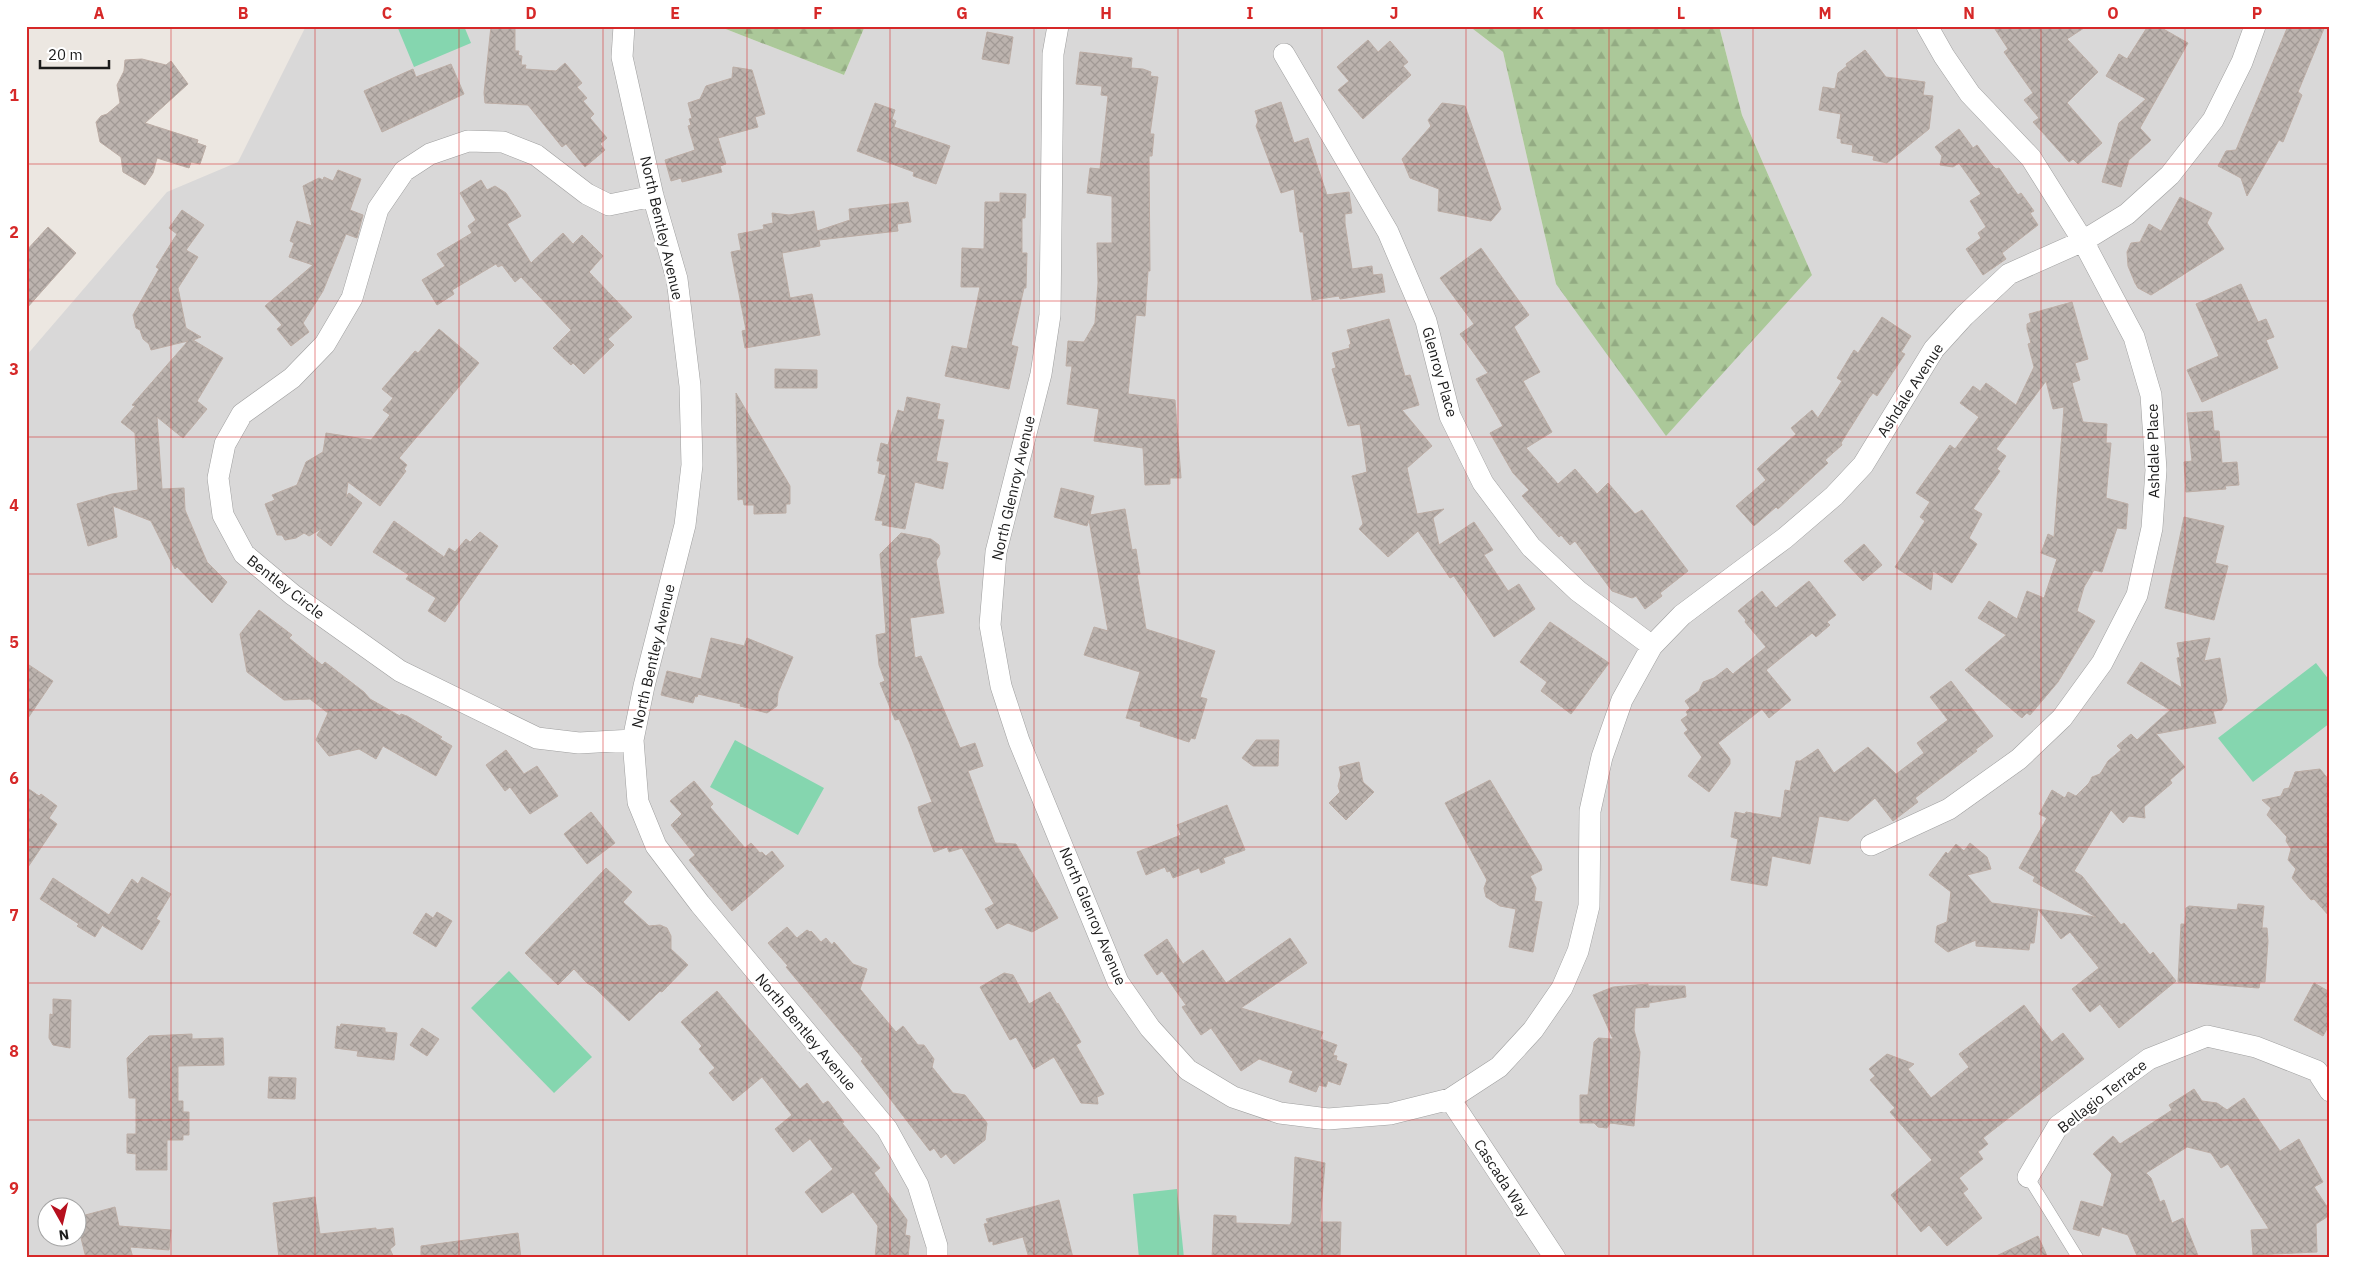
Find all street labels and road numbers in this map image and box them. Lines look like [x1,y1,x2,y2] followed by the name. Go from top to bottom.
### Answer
[636,154,688,302] street label: North Bentley Avenue
[1418,325,1462,419] street label: Glenroy Place
[1873,339,1947,441] street label: Ashdale Avenue
[2143,403,2163,499] street label: Ashdale Place
[987,414,1039,562] street label: North Glenroy Avenue
[243,551,329,623] street label: Bentley Circle
[627,582,679,730] street label: North Bentley Avenue
[1055,844,1131,988] street label: North Glenroy Avenue
[751,970,861,1094] street label: North Bentley Avenue
[2054,1055,2150,1137] street label: Bellagio Terrace
[1470,1135,1535,1221] street label: Cascada Way

